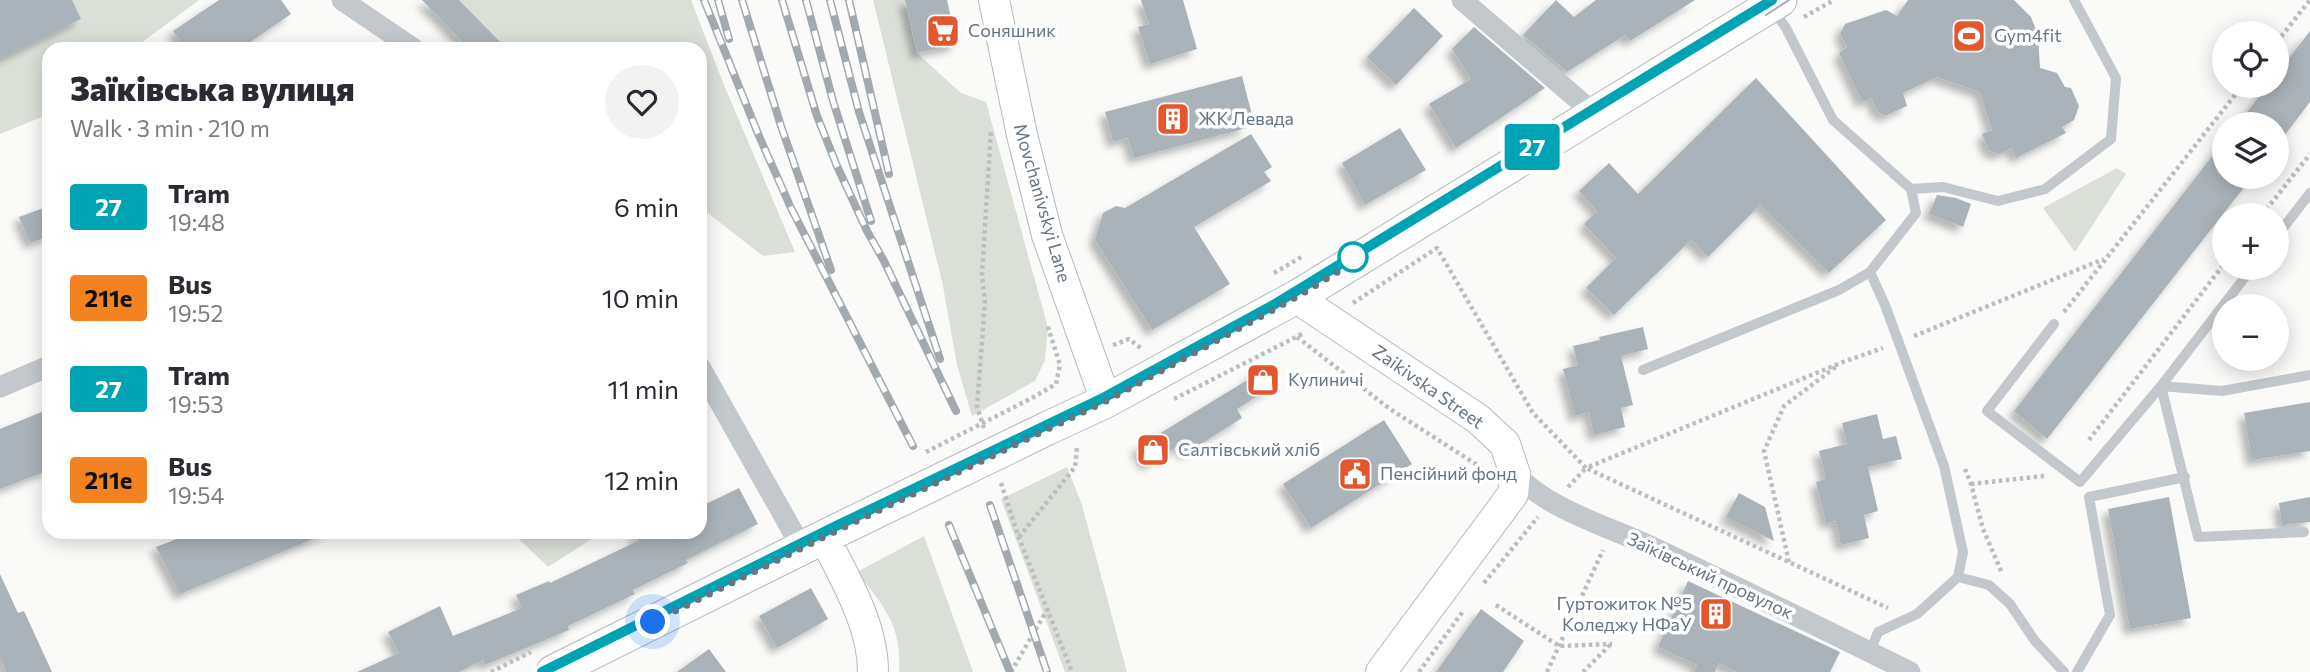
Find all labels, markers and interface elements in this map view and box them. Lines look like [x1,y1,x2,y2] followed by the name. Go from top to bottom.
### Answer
[924,12,962,50] supermarket icon: Соняшник
[1950,17,1988,55] sports icon: Gym4fit
[968,19,1056,41] place label: Соняшник
[2212,21,2289,371] map controls
[2212,21,2289,98] button: locate
[1994,24,2062,46] place label: Gym4fit
[605,65,679,139] button: heart
[70,67,355,108] text: Заїківська вулиця
[1154,100,1192,138] building icon: ЖК Левада
[1198,107,1294,129] place label: ЖК Левада
[2212,112,2289,189] button: layers
[70,114,270,142] text: Walk · 3 min · 210 m
[1010,121,1076,285] street label: Movchanivskyi Lane
[1500,124,1564,170] line badge: 27
[1519,132,1545,161] text: 27
[168,177,230,208] text: Tram
[614,191,679,222] text: 6 min
[95,192,122,221] text: 27
[2212,203,2289,280] button: +
[168,208,225,236] text: 19:48
[1338,242,1368,272] unlabelled marker
[168,268,212,299] text: Bus
[602,282,679,313] text: 10 min
[84,283,133,312] text: 211е
[2212,294,2289,371] button: −
[168,299,223,327] text: 19:52
[1368,340,1489,433] street label: Zaikivska Street
[168,359,230,390] text: Tram
[1244,361,1282,399] shop icon: Кулиничі
[1288,368,1364,390] place label: Кулиничі
[608,373,679,404] text: 11 min
[95,374,122,403] text: 27
[168,390,224,418] text: 19:53
[1134,431,1172,469] shop icon: Салтівський хліб
[1178,438,1320,460] place label: Салтівський хліб
[168,450,212,481] text: Bus
[1336,455,1374,493] public building icon: Пенсійний фонд
[1380,462,1518,484] place label: Пенсійний фонд
[604,464,679,495] text: 12 min
[84,465,133,494] text: 211е
[168,481,224,509] text: 19:54
[1624,527,1797,623] street label: Заїківський провулок
[1556,592,1692,635] place label: Гуртожиток №5 Коледжу НФаУ
[1697,595,1735,633] building icon: Гуртожиток №5 Коледжу НФаУ
[635,604,670,639] your location

